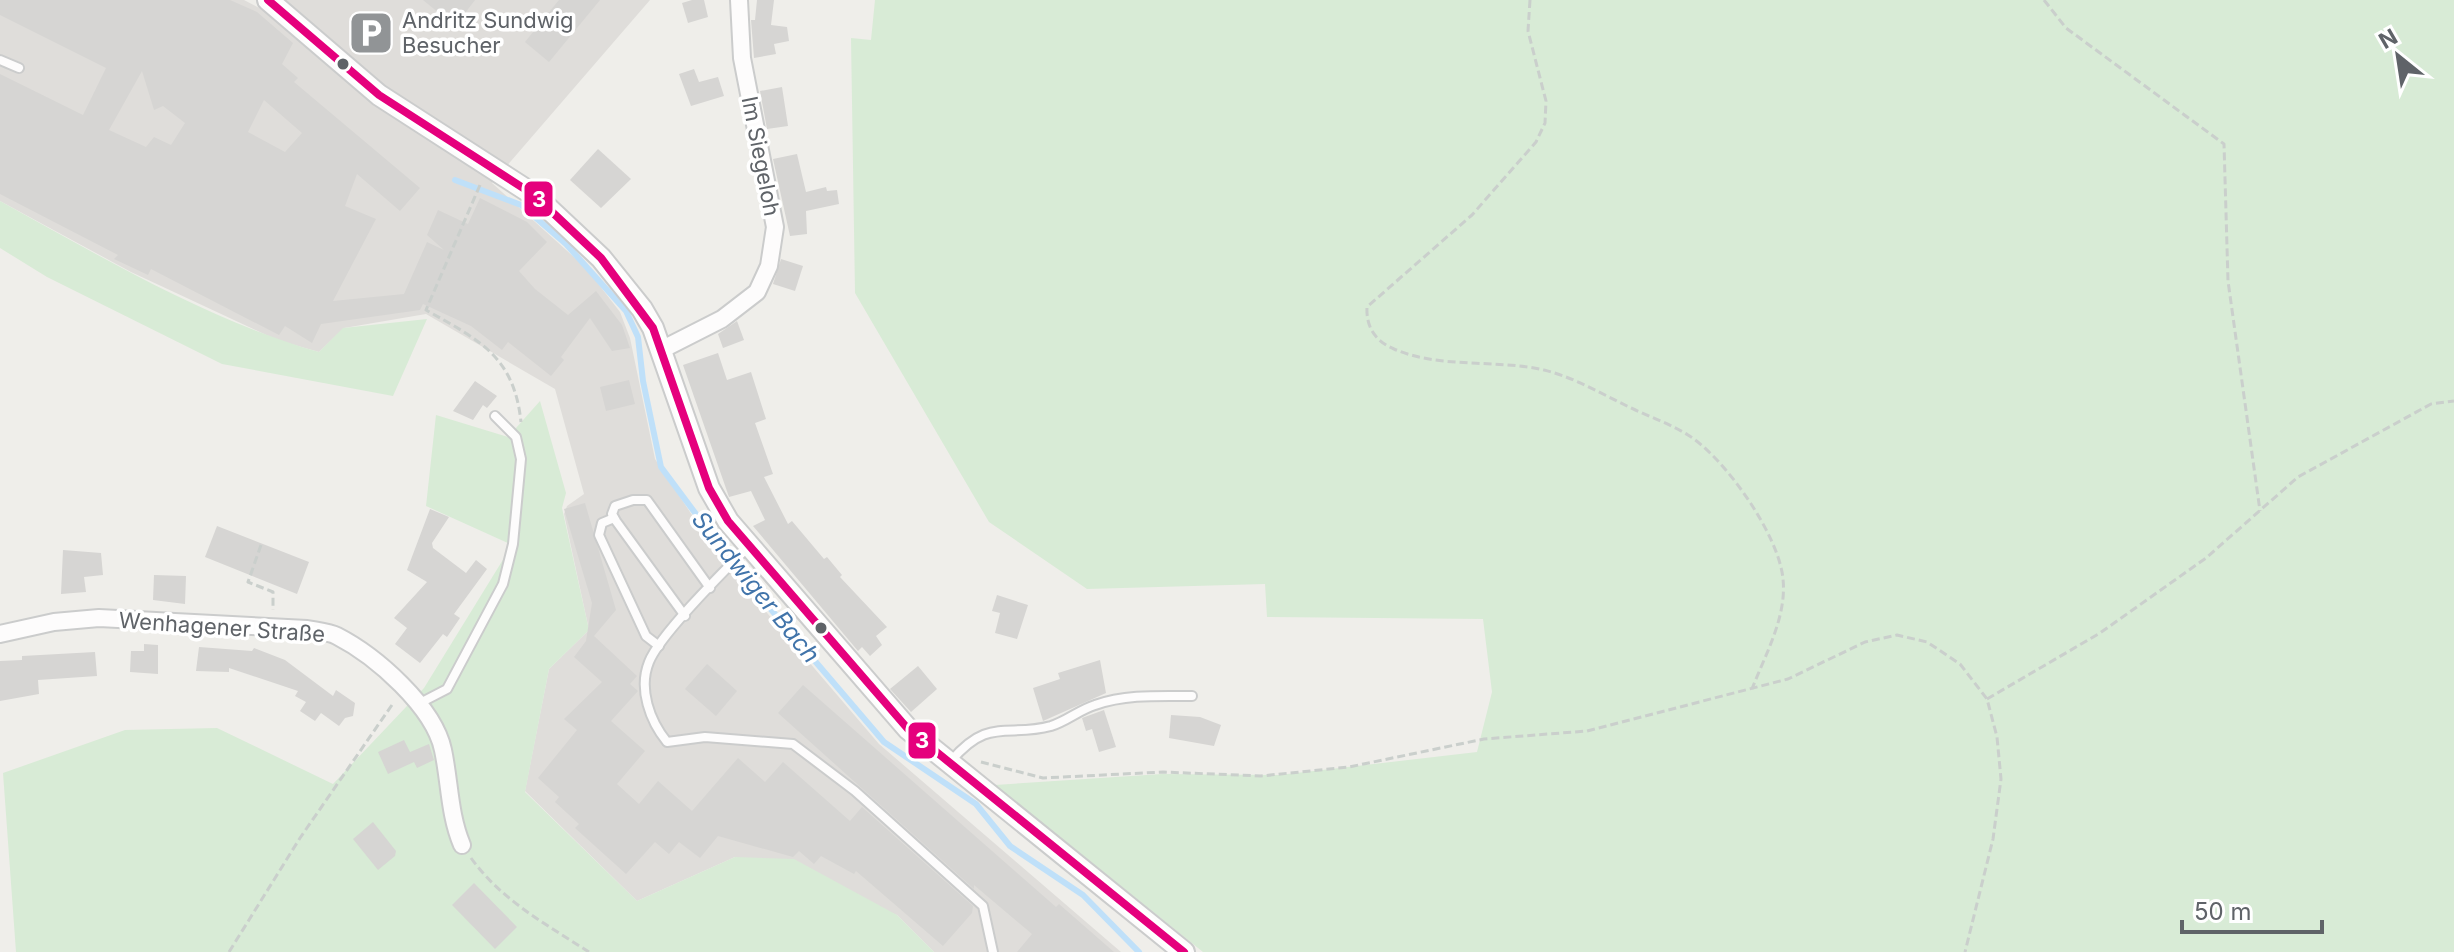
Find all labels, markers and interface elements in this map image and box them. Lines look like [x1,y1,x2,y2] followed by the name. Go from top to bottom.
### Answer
[402,7,574,58] place label: Andritz Sundwig Besucher
[347,9,395,57] parking icon: Andritz Sundwig Besucher
[2358,16,2438,96] north arrow
[2374,23,2402,54] text: N
[335,56,351,72] unlabelled marker
[737,94,785,218] street label: Im Siegeloh
[523,180,554,218] line badge: 3
[532,186,546,212] text: 3
[686,505,826,669] water label: Sundwiger Bach
[118,607,326,647] street label: Wenhagener Straße
[813,620,829,636] unlabelled marker
[907,721,937,760] line badge: 3
[915,727,929,753] text: 3
[2182,884,2322,934] scale bar
[2194,897,2252,926] text: 50 m

